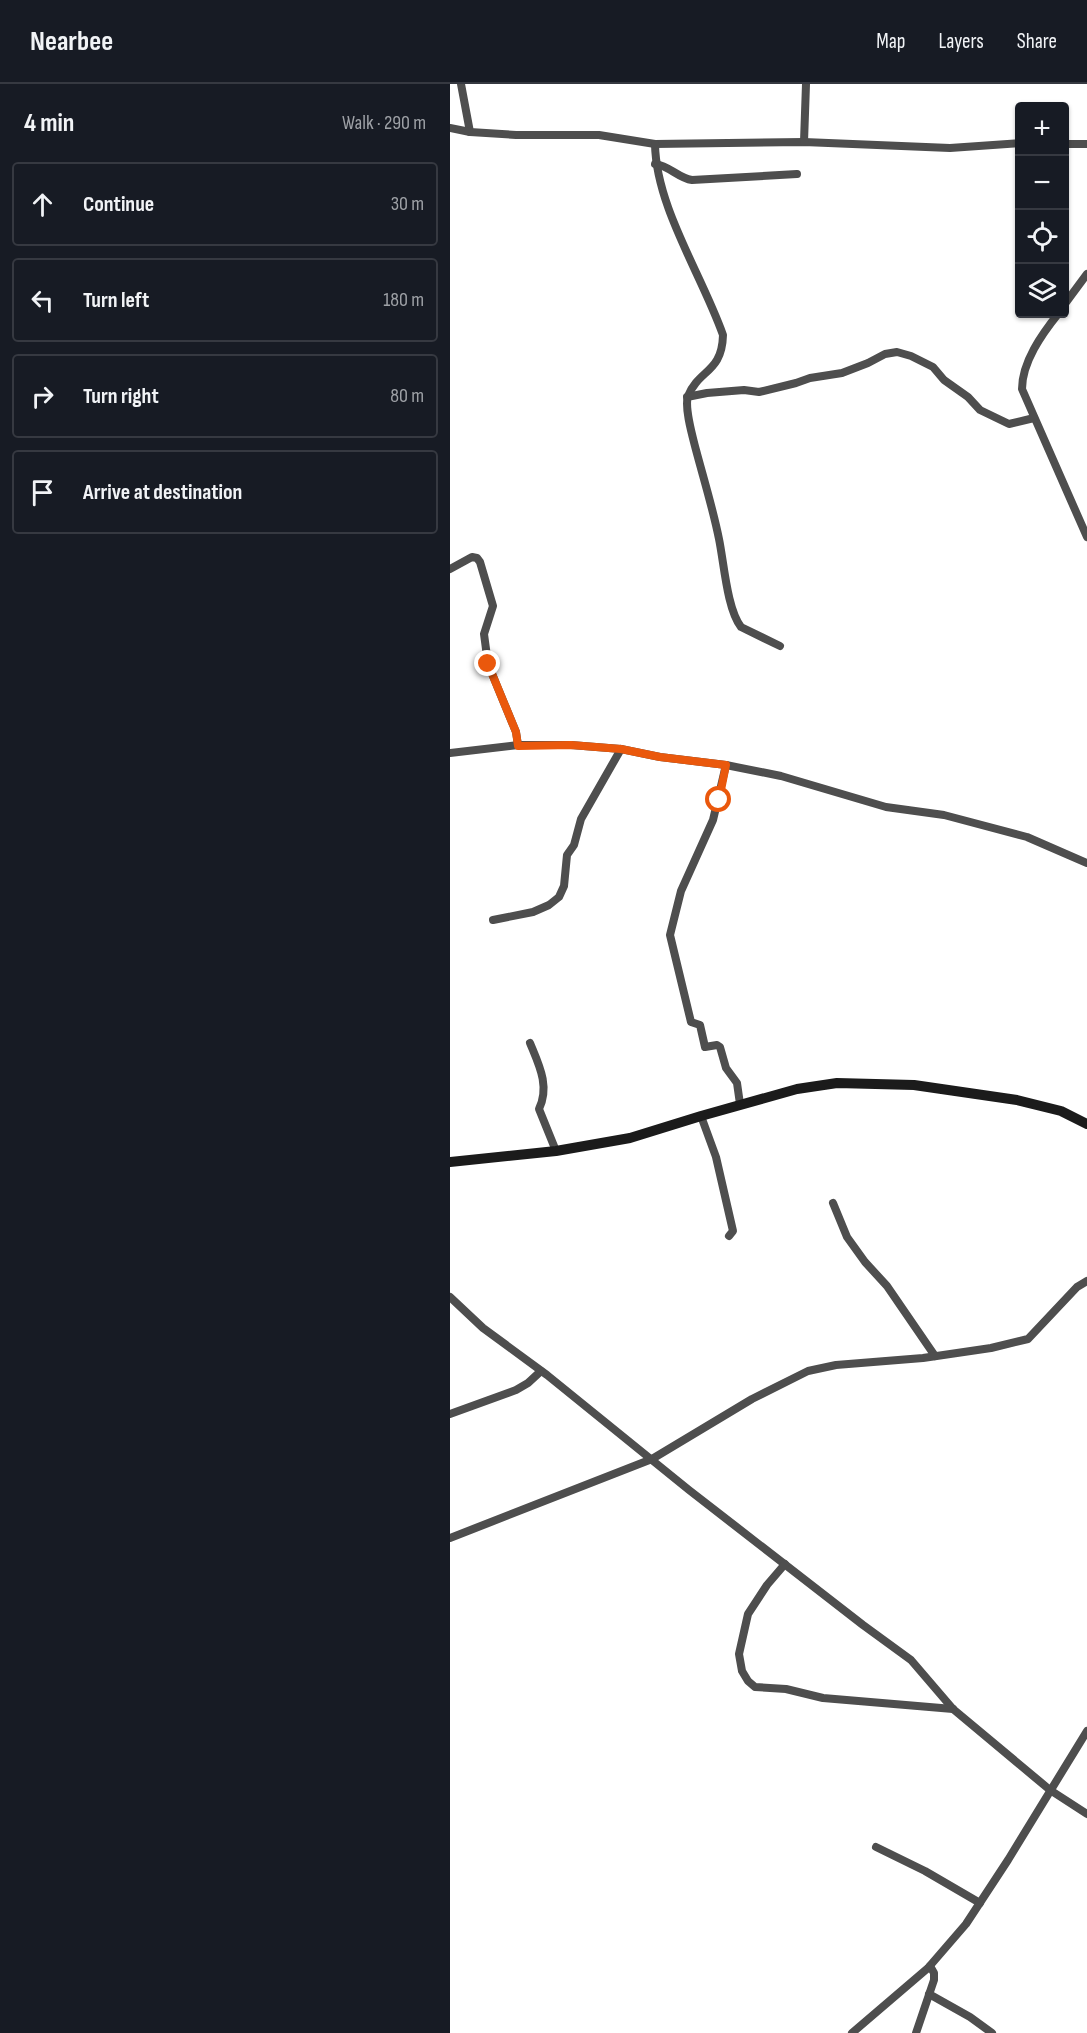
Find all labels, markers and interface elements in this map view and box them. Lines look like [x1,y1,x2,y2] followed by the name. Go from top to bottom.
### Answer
[30,25,113,58] text: Nearbee
[876,29,905,54] text: Map
[938,29,984,54] text: Layers
[1017,29,1057,54] text: Share
[1015,102,1069,318] map controls
[1015,102,1069,156] button: +
[24,108,74,139] text: 4 min
[342,111,426,135] text: Walk · 290 m
[1015,156,1069,210] button: −
[26,188,59,221] icon: ahead
[83,191,154,218] text: Continue
[391,192,424,216] text: 30 m
[1015,210,1069,264] button: locate
[1015,264,1069,318] button: layers
[26,284,59,317] icon: left
[83,287,149,314] text: Turn left
[383,288,424,312] text: 180 m
[26,380,59,413] icon: right
[83,383,159,410] text: Turn right
[390,384,424,408] text: 80 m
[26,476,59,509] icon: arrive
[83,479,242,506] text: Arrive at destination
[474,650,500,676] route end
[705,786,731,812] route start

